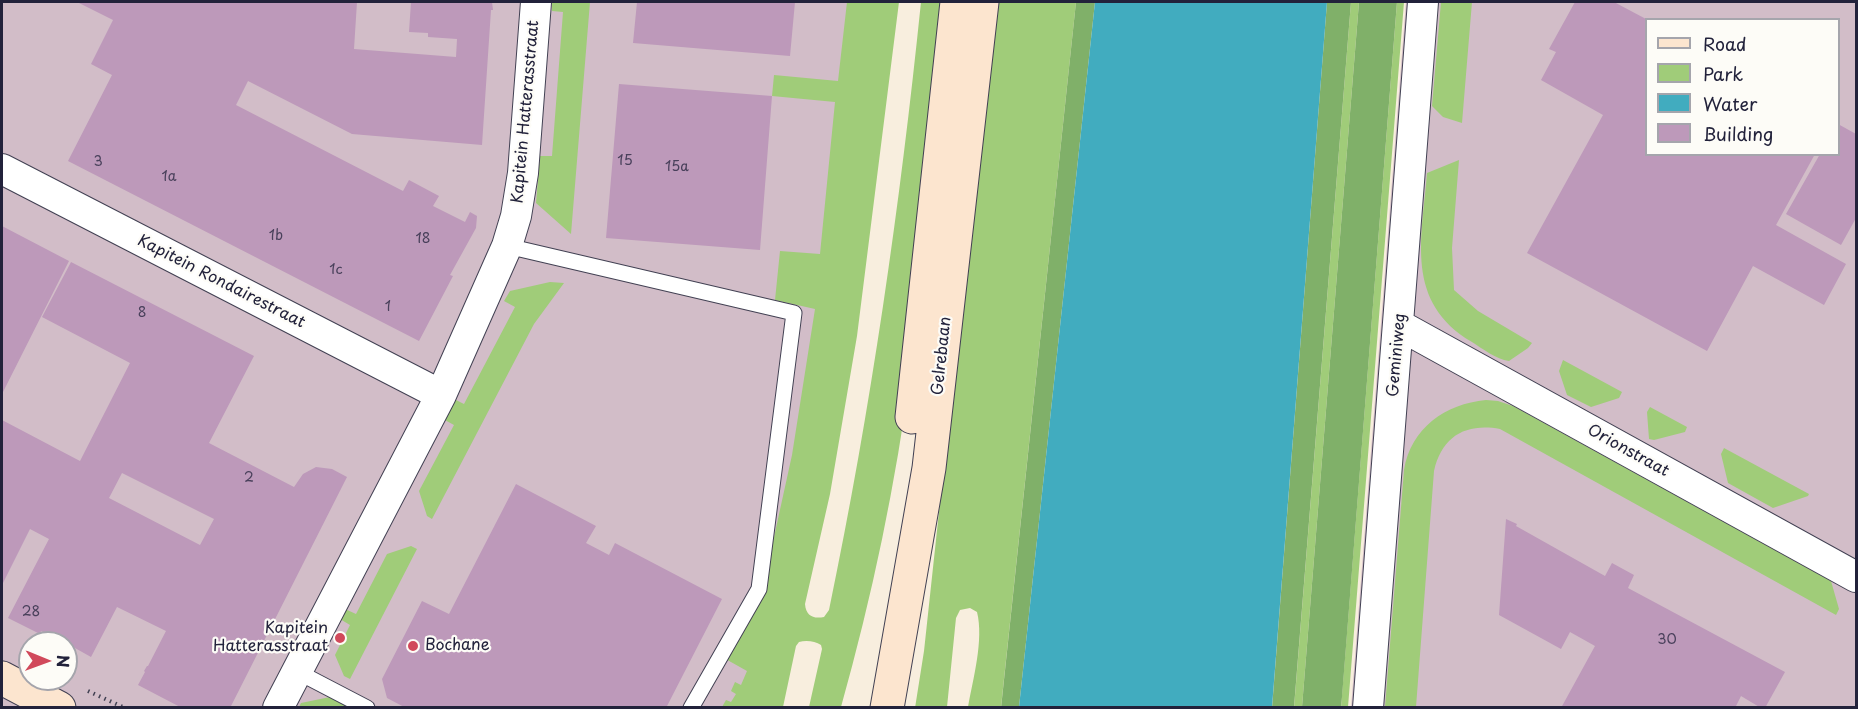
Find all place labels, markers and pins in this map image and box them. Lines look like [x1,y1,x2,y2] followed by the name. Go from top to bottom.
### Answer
[213,619,328,657] place label: Kapitein Hatterasstraat
[333,631,347,645] marker: Kapitein Hatterasstraat
[425,636,490,656] place label: Bochane
[406,639,420,653] marker: Bochane

